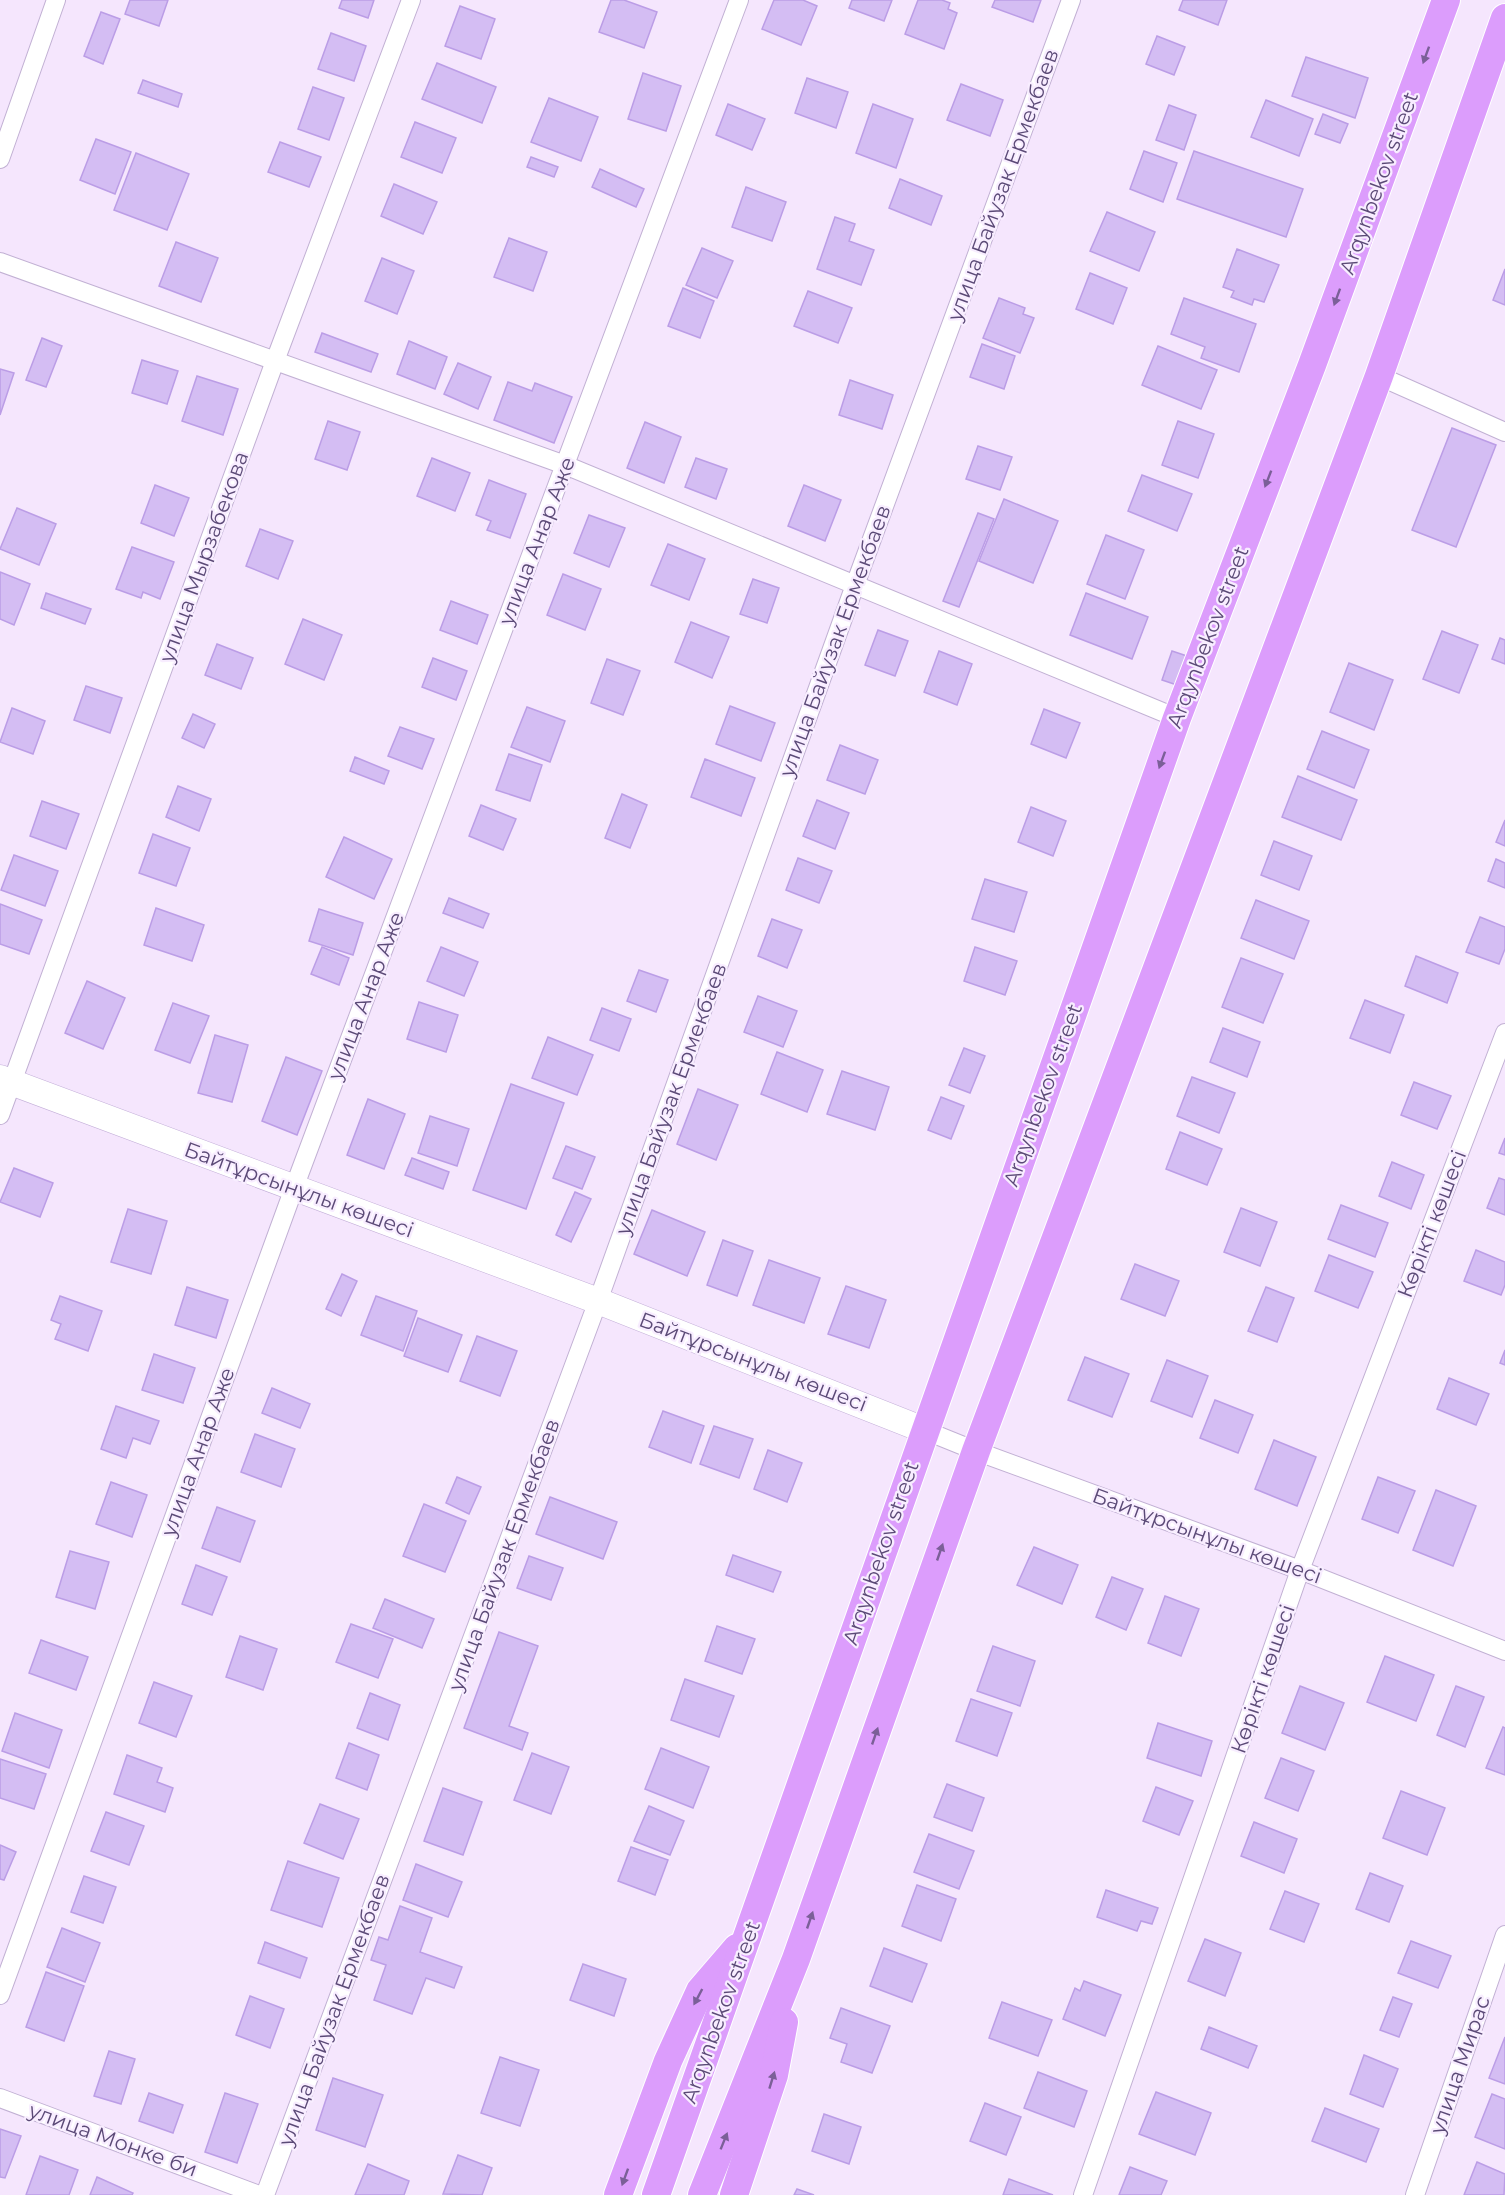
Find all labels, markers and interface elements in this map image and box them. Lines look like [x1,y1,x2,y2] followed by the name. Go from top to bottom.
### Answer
[941,45,1063,325] street label: улица Байузак Ермекбаев
[1420,46,1430,64] one-way arrow
[1334,88,1423,278] street label: Arqynbekov street
[1331,288,1341,306] one-way arrow
[153,448,253,667] street label: улица Мырзабекова
[493,453,580,629] street label: улица Анар Аже
[1263,471,1273,489] one-way arrow
[773,501,895,781] street label: улица Байузак Ермекбаев
[1161,542,1254,731] street label: Arqynbekov street
[1156,751,1166,769] one-way arrow
[322,908,409,1084] street label: улица Анар Аже
[609,959,731,1239] street label: улица Байузак Ермекбаев
[998,1000,1087,1190] street label: Arqynbekov street
[181,1136,417,1243] street label: Байтұрсынұлы көшесі
[1392,1147,1471,1301] street label: Көрікті көшесі
[636,1306,871,1417] street label: Байтұрсынұлы көшесі
[155,1364,240,1541] street label: улица Анар Аже
[442,1415,564,1695] street label: улица Байузак Ермекбаев
[837,1458,924,1648] street label: Arqynbekov street
[1089,1482,1325,1589] street label: Байтұрсынұлы көшесі
[935,1543,945,1561] one-way arrow
[1225,1601,1300,1757] street label: Көрікті көшесі
[870,1727,880,1745] one-way arrow
[272,1870,394,2150] street label: улица Байузак Ермекбаев
[805,1911,815,1929] one-way arrow
[676,1917,765,2107] street label: Arqynbekov street
[693,1989,703,2006] one-way arrow
[1424,1992,1495,2138] street label: улица Мирас
[768,2071,777,2089] one-way arrow
[25,2097,201,2182] street label: улица Монке би
[719,2131,729,2149] one-way arrow
[620,2168,629,2186] one-way arrow

